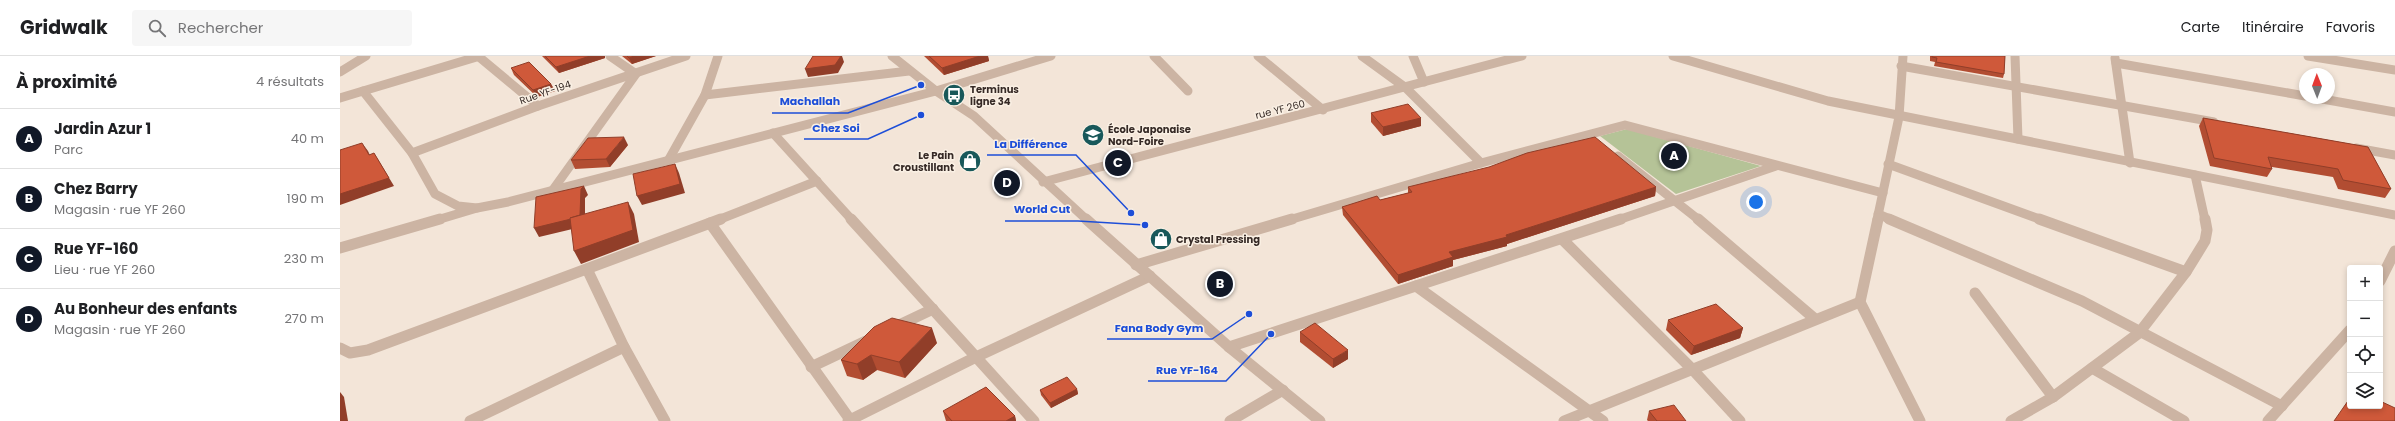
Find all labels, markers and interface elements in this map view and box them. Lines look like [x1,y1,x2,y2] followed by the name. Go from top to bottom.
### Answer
[132,10,412,46] search box
[20,14,108,41] text: Gridwalk
[146,17,168,39] icon: search
[178,17,263,38] text: Rechercher
[2181,17,2220,37] text: Carte
[2242,17,2304,37] text: Itinéraire
[2326,17,2375,37] text: Favoris
[2299,68,2335,104] north arrow
[16,70,117,94] text: À proximité
[256,72,324,91] text: 4 résultats
[517,77,573,108] street label: Rue YF-194
[941,82,967,108] bus stop icon: Terminus ligne 34
[970,82,1019,109] place label: Terminus ligne 34
[772,90,848,113] callout: Machallah
[780,93,840,109] text: Machallah
[1254,96,1307,123] street label: rue YF 260
[804,116,868,139] callout: Chez Soi
[54,118,151,139] text: Jardin Azur 1
[812,120,860,136] text: Chez Soi
[1080,122,1106,148] school or university icon: École Japonaise Nord-Foire
[1108,122,1191,149] place label: École Japonaise Nord-Foire
[24,129,34,148] text: A
[291,129,324,148] text: 40 m
[987,132,1076,155] callout: La Différence
[994,136,1068,152] text: La Différence
[54,140,83,159] text: Parc
[1661,141,1687,171] pin: A
[893,148,954,175] place label: Le Pain Croustillant
[957,148,983,174] shop icon: Le Pain Croustillant
[1105,148,1131,178] pin: C
[994,168,1020,198] pin: D
[54,178,138,199] text: Chez Barry
[25,189,33,208] text: B
[287,189,324,208] text: 190 m
[1746,192,1766,212] your location
[1005,198,1078,221] callout: World Cut
[54,200,186,219] text: Magasin · rue YF 260
[1014,201,1071,217] text: World Cut
[1148,226,1174,252] shop icon: Crystal Pressing
[1176,232,1260,247] place label: Crystal Pressing
[54,238,138,259] text: Rue YF-160
[24,249,34,268] text: C
[284,249,324,268] text: 230 m
[54,260,155,279] text: Lieu · rue YF 260
[2347,265,2383,409] map controls
[2347,265,2383,301] button: +
[1207,269,1233,299] pin: B
[54,298,237,319] text: Au Bonheur des enfants
[2347,301,2383,337] button: −
[24,309,34,328] text: D
[284,309,324,328] text: 270 m
[1107,316,1212,339] callout: Fana Body Gym
[54,320,186,339] text: Magasin · rue YF 260
[1115,320,1204,336] text: Fana Body Gym
[2347,337,2383,373] button: locate
[1148,358,1226,381] callout: Rue YF-164
[1156,362,1219,378] text: Rue YF-164
[2347,373,2383,409] button: layers

